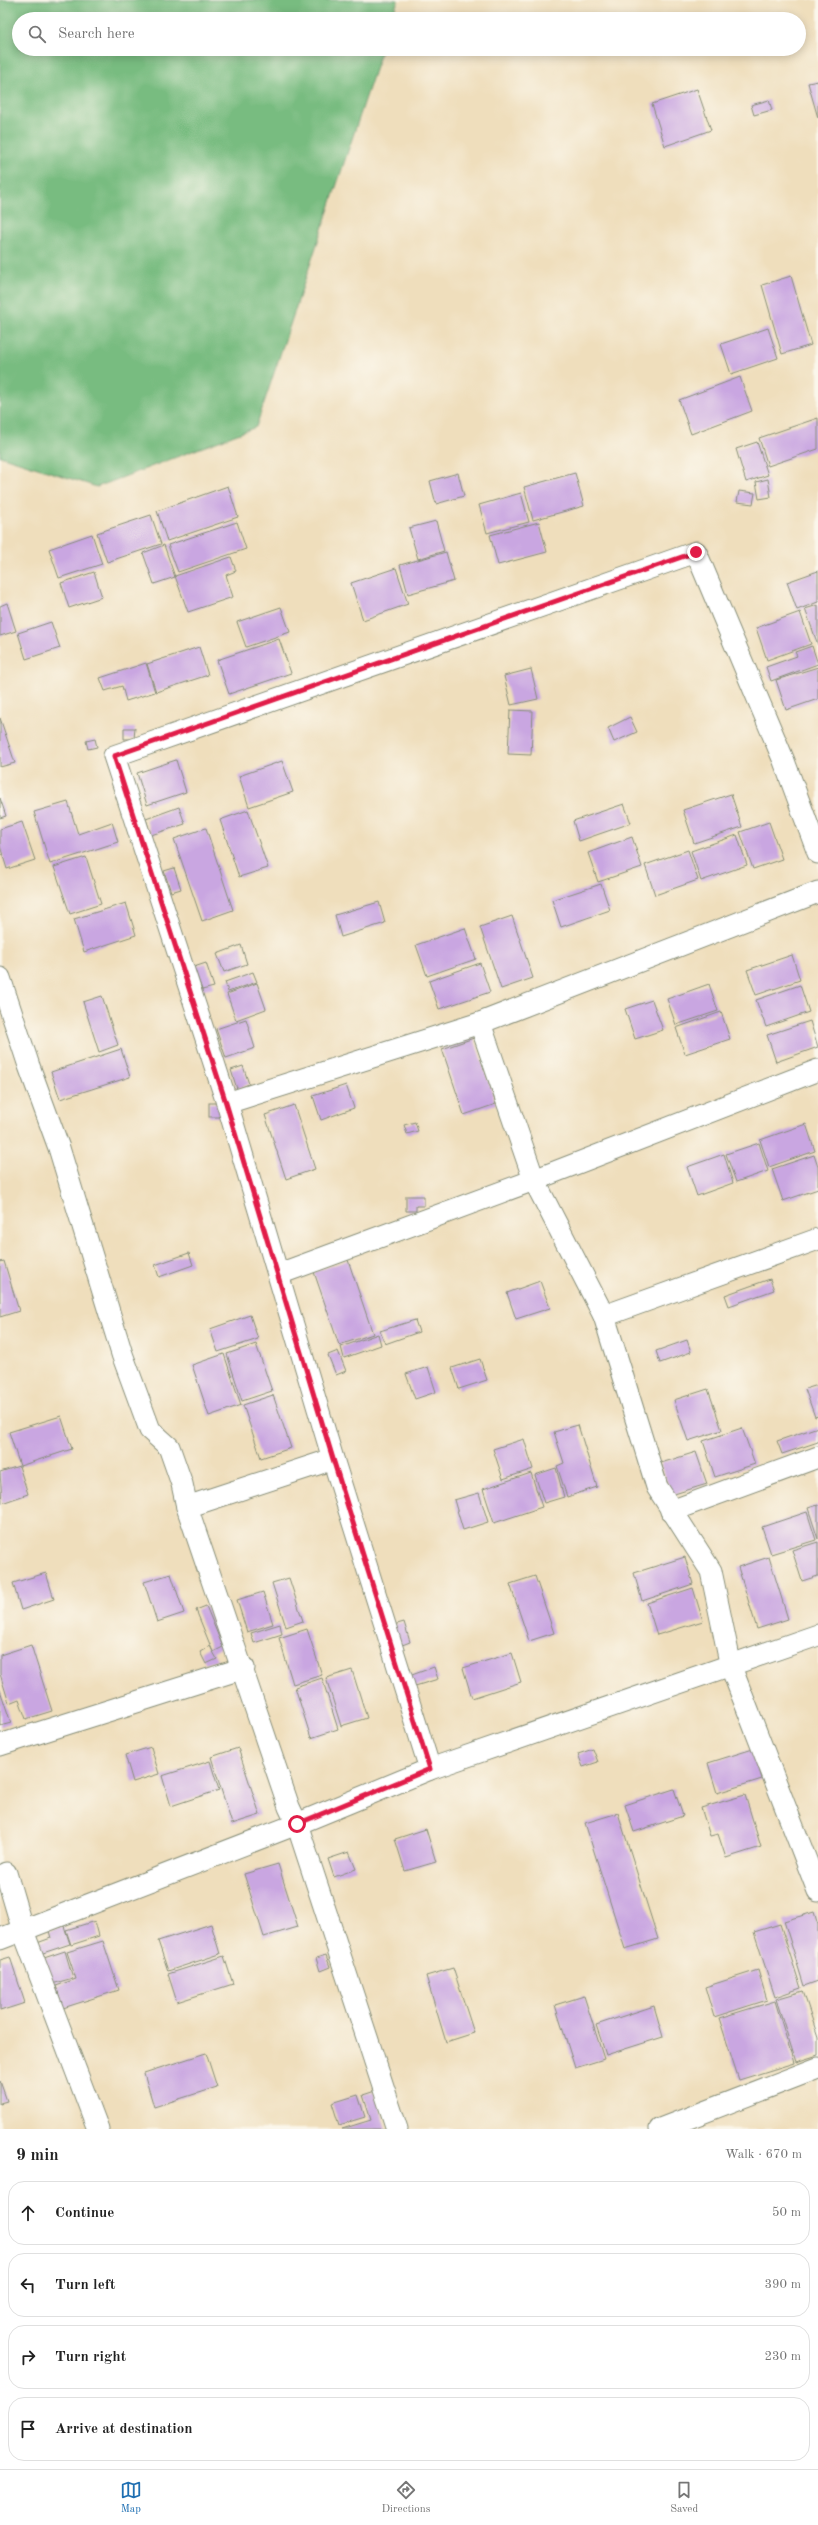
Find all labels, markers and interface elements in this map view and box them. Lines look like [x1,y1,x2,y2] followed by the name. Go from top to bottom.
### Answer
[12,12,806,56] search box
[26,23,48,45] icon: search
[58,27,135,42] text: Search here
[687,543,705,561] route end
[288,1815,306,1833] route start
[16,2147,59,2164] text: 9 min
[725,2148,802,2161] text: Walk · 670 m
[17,2202,39,2224] icon: ahead
[55,2206,114,2221] text: Continue
[772,2206,801,2219] text: 50 m
[17,2274,39,2296] icon: left
[55,2278,115,2293] text: Turn left
[764,2278,801,2291] text: 390 m
[17,2346,39,2368] icon: right
[55,2350,126,2365] text: Turn right
[764,2350,801,2363] text: 230 m
[17,2418,39,2440] icon: arrive
[55,2422,193,2437] text: Arrive at destination
[120,2479,142,2517] tab: Map
[382,2479,430,2517] tab: Directions
[670,2479,698,2517] tab: Saved

